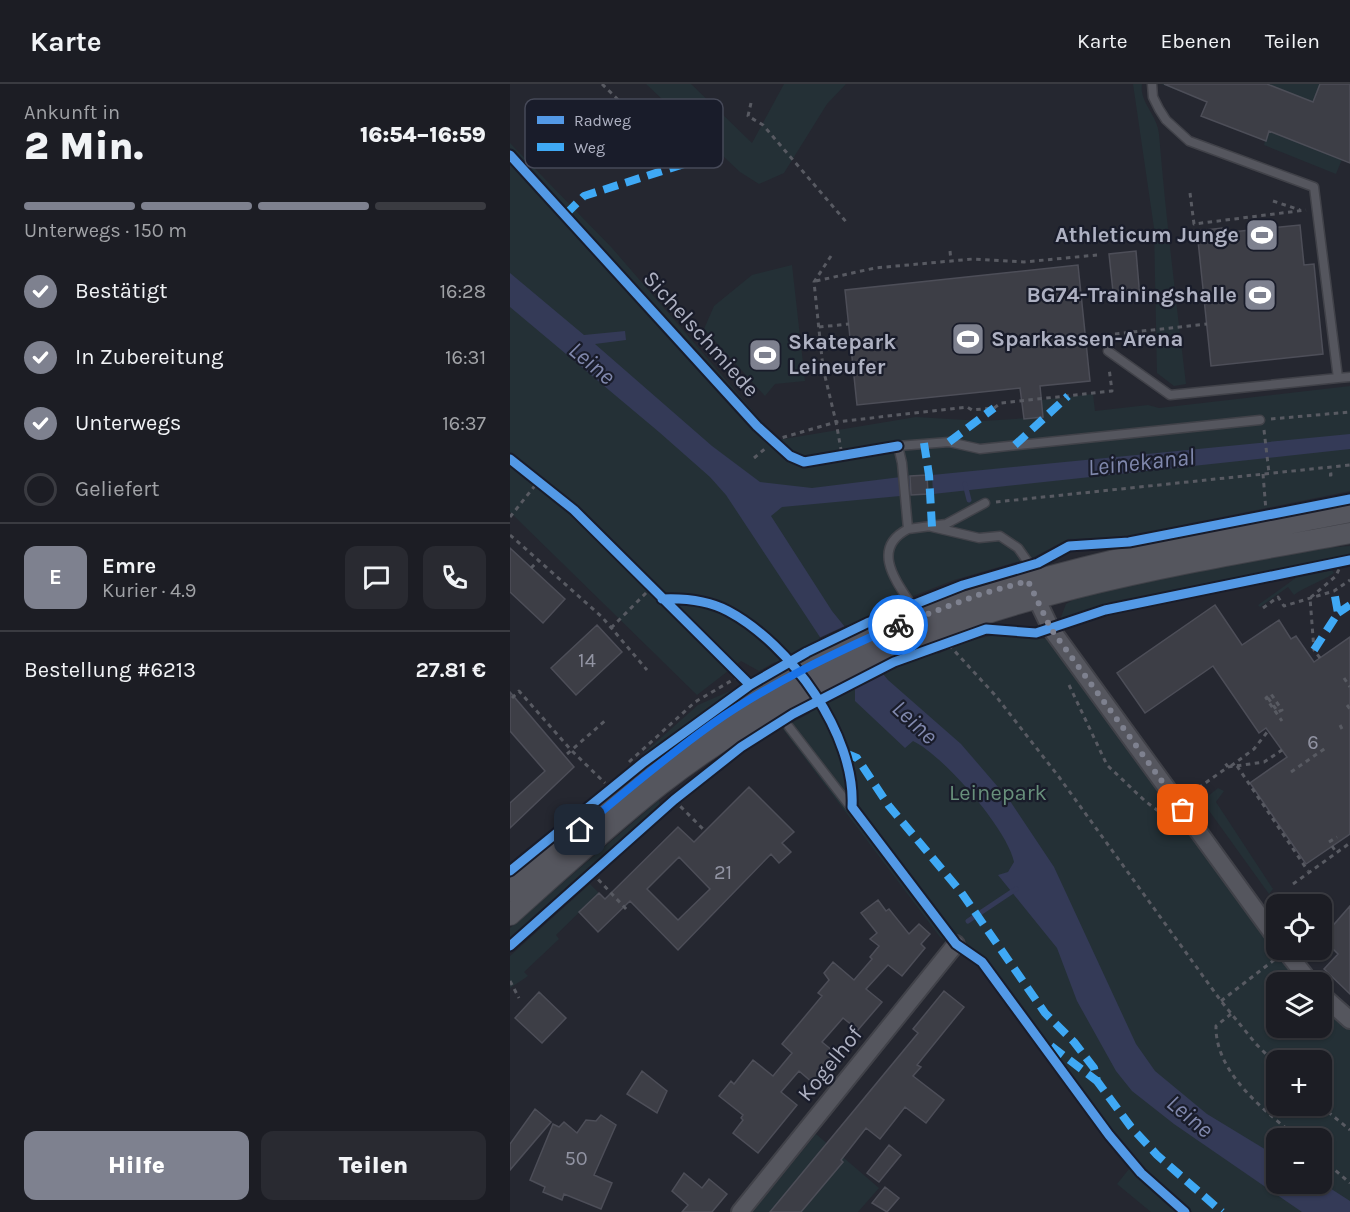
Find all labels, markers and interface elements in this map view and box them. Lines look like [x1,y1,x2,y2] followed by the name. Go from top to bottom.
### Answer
[30,25,102,58] text: Karte
[1077,29,1128,53] text: Karte
[1161,29,1232,53] text: Ebenen
[1265,29,1320,53] text: Teilen
[525,99,723,168] legend
[24,101,120,124] text: Ankunft in
[574,111,631,130] text: Radweg
[360,122,486,148] text: 16:54–16:59
[24,123,143,169] text: 2 Min.
[574,138,605,157] text: Weg
[1244,217,1280,253] sports icon: Athleticum Junge
[24,219,187,242] text: Unterwegs · 150 m
[1055,222,1239,248] place label: Athleticum Junge
[638,266,764,402] street label: Sichelschmiede
[24,275,57,308] icon: check
[1242,277,1278,313] sports icon: BG74-Trainingshalle
[75,278,167,304] text: Bestätigt
[439,280,486,303] text: 16:28
[1026,282,1237,308] place label: BG74-Trainingshalle
[950,321,986,357] sports icon: Sparkassen-Arena
[991,326,1183,352] place label: Sparkassen-Arena
[788,329,896,380] place label: Skatepark Leineufer
[563,336,621,390] water label: Leine
[747,337,783,373] sports icon: Skatepark Leineufer
[24,341,57,374] icon: check
[75,344,223,370] text: In Zubereitung
[445,346,486,369] text: 16:31
[24,407,57,440] icon: check
[75,410,181,436] text: Unterwegs
[442,412,486,435] text: 16:37
[1086,442,1196,482] water label: Leinekanal
[75,476,160,502] text: Geliefert
[345,546,408,609] button: chat
[423,546,486,609] button: phone
[102,553,156,579] text: Emre
[49,564,62,590] text: E
[102,579,196,602] text: Kurier · 4.9
[868,595,928,655] courier
[882,609,915,642] icon: bike
[578,649,596,672] house number: 14
[24,657,196,683] text: Bestellung #6213
[415,657,486,683] text: 27.81 €
[886,694,944,750] water label: Leine
[1307,731,1319,754] house number: 6
[949,780,1047,806] park label: Leinepark
[1157,784,1208,835] pin
[1166,793,1199,826] icon: bag
[554,804,605,855] pin
[563,813,596,846] icon: home
[714,861,732,884] house number: 21
[1266,894,1332,1194] map controls
[1266,894,1332,960] button: locate
[1266,972,1332,1038] button: layers
[792,1021,868,1106] street label: Kogelhof
[1266,1050,1332,1116] button: +
[1161,1089,1219,1143] water label: Leine
[1266,1128,1332,1194] button: −
[24,1131,249,1200] button: Hilfe
[261,1131,486,1200] button: Teilen
[564,1147,588,1170] house number: 50

